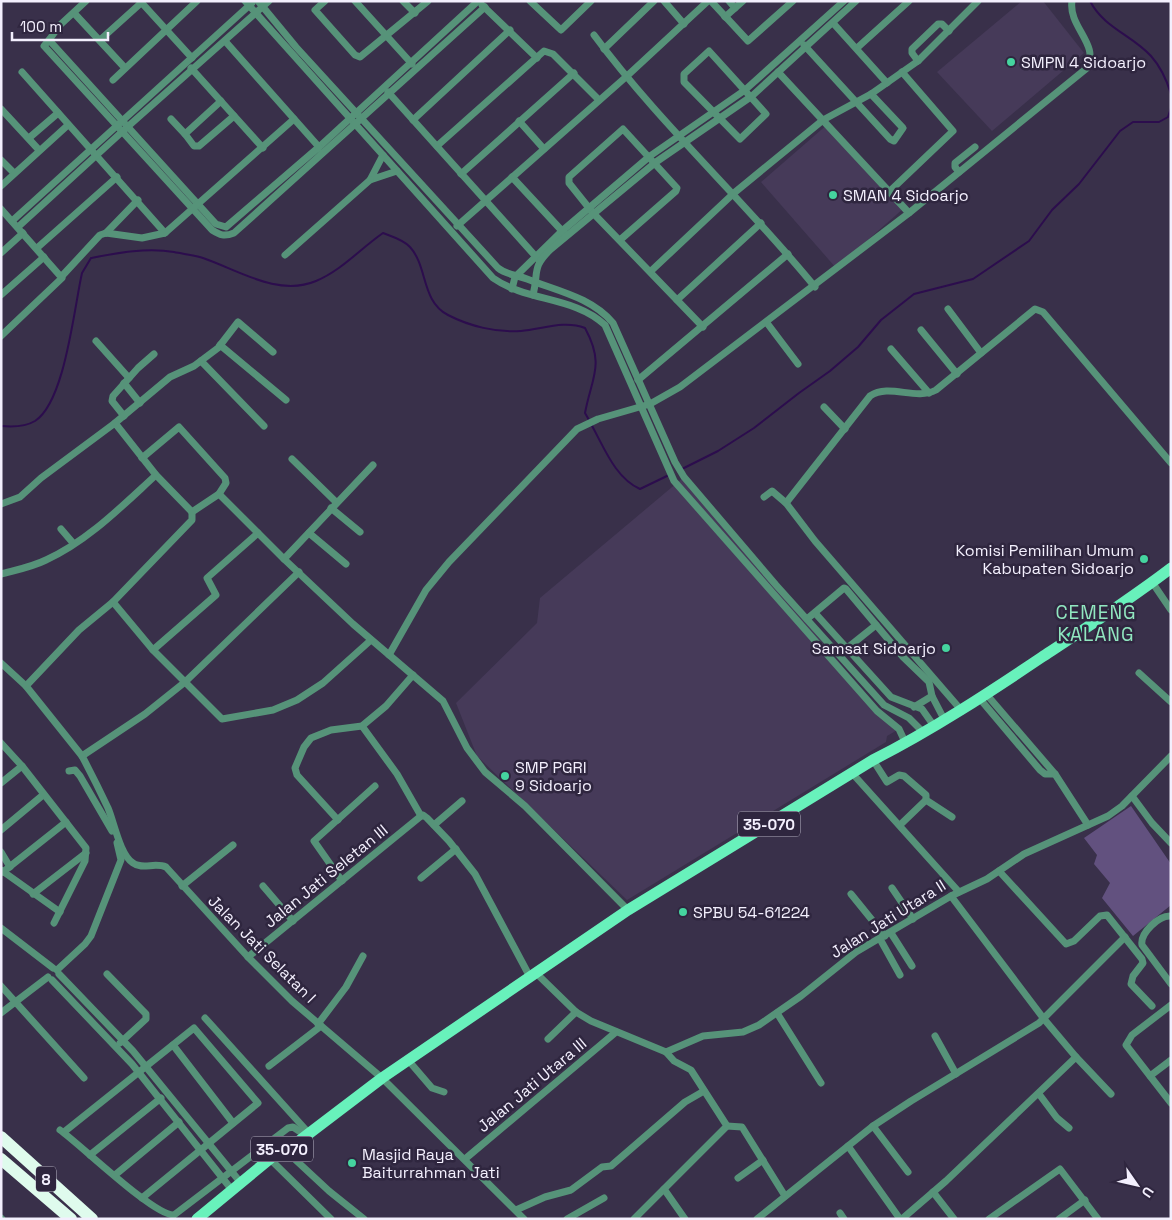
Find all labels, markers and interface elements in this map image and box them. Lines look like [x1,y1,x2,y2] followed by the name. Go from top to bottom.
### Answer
[12,10,109,42] scale bar
[20,17,62,36] text: 100 m
[1021,52,1146,73] place label: SMPN 4 Sidoarjo
[1005,56,1017,68] marker: SMPN 4 Sidoarjo
[843,185,969,206] place label: SMAN 4 Sidoarjo
[827,189,839,201] marker: SMAN 4 Sidoarjo
[955,540,1134,579] place label: Komisi Pemilihan Umum Kabupaten Sidoarjo
[1138,553,1150,565] marker: Komisi Pemilihan Umum Kabupaten Sidoarjo
[1055,600,1137,647] district label: CEMENG KALANG
[812,638,936,659] place label: Samsat Sidoarjo
[940,642,952,654] marker: Samsat Sidoarjo
[515,757,592,796] place label: SMP PGRI 9 Sidoarjo
[499,770,511,782] marker: SMP PGRI 9 Sidoarjo
[738,812,800,836] road number: 35-070
[260,820,392,932] street label: Jalan Jati Seletan III
[826,875,950,963] street label: Jalan Jati Utara II
[203,890,321,1008] street label: Jalan Jati Selatan I
[693,902,810,923] place label: SPBU 54-61224
[677,906,689,918] marker: SPBU 54-61224
[473,1033,591,1137] street label: Jalan Jati Utara III
[251,1136,313,1162] road number: 35-070
[362,1144,500,1183] place label: Masjid Raya Baiturrahman Jati
[346,1157,358,1169] marker: Masjid Raya Baiturrahman Jati
[1112,1160,1162,1210] north arrow
[36,1166,56,1192] road number: 8
[1138,1183,1158,1201] text: U

